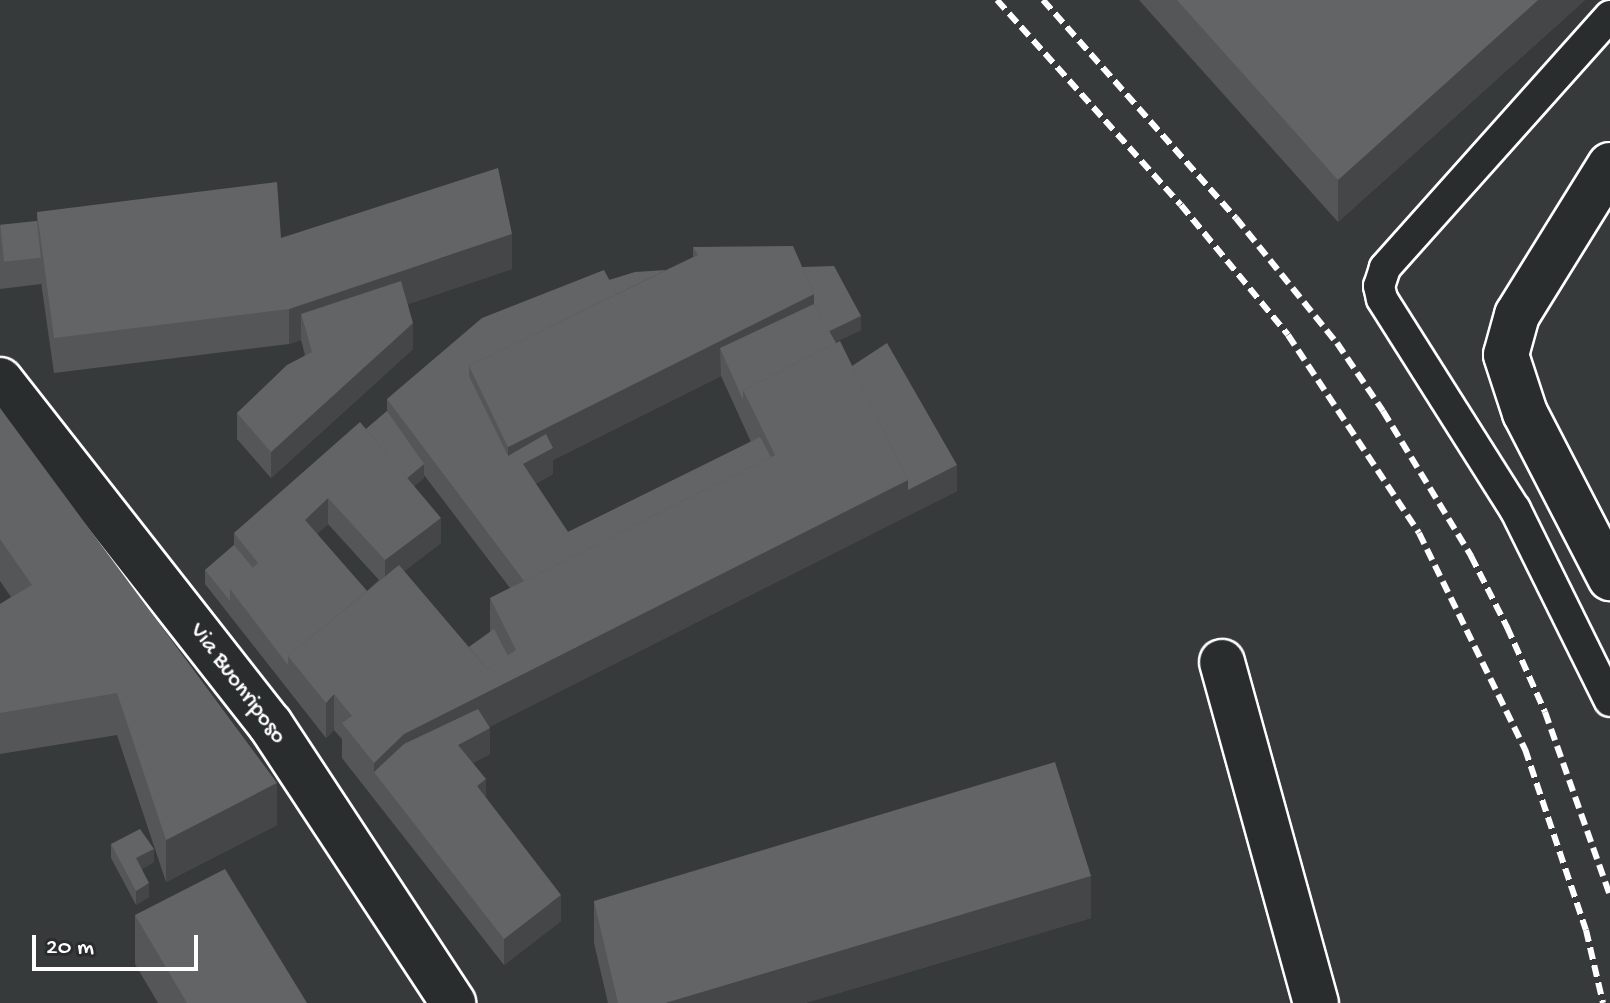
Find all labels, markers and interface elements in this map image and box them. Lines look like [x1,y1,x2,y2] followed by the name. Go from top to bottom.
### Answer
[182,618,292,750] street label: Via Buonriposo
[36,919,202,969] scale bar
[46,934,94,963] text: 20 m

